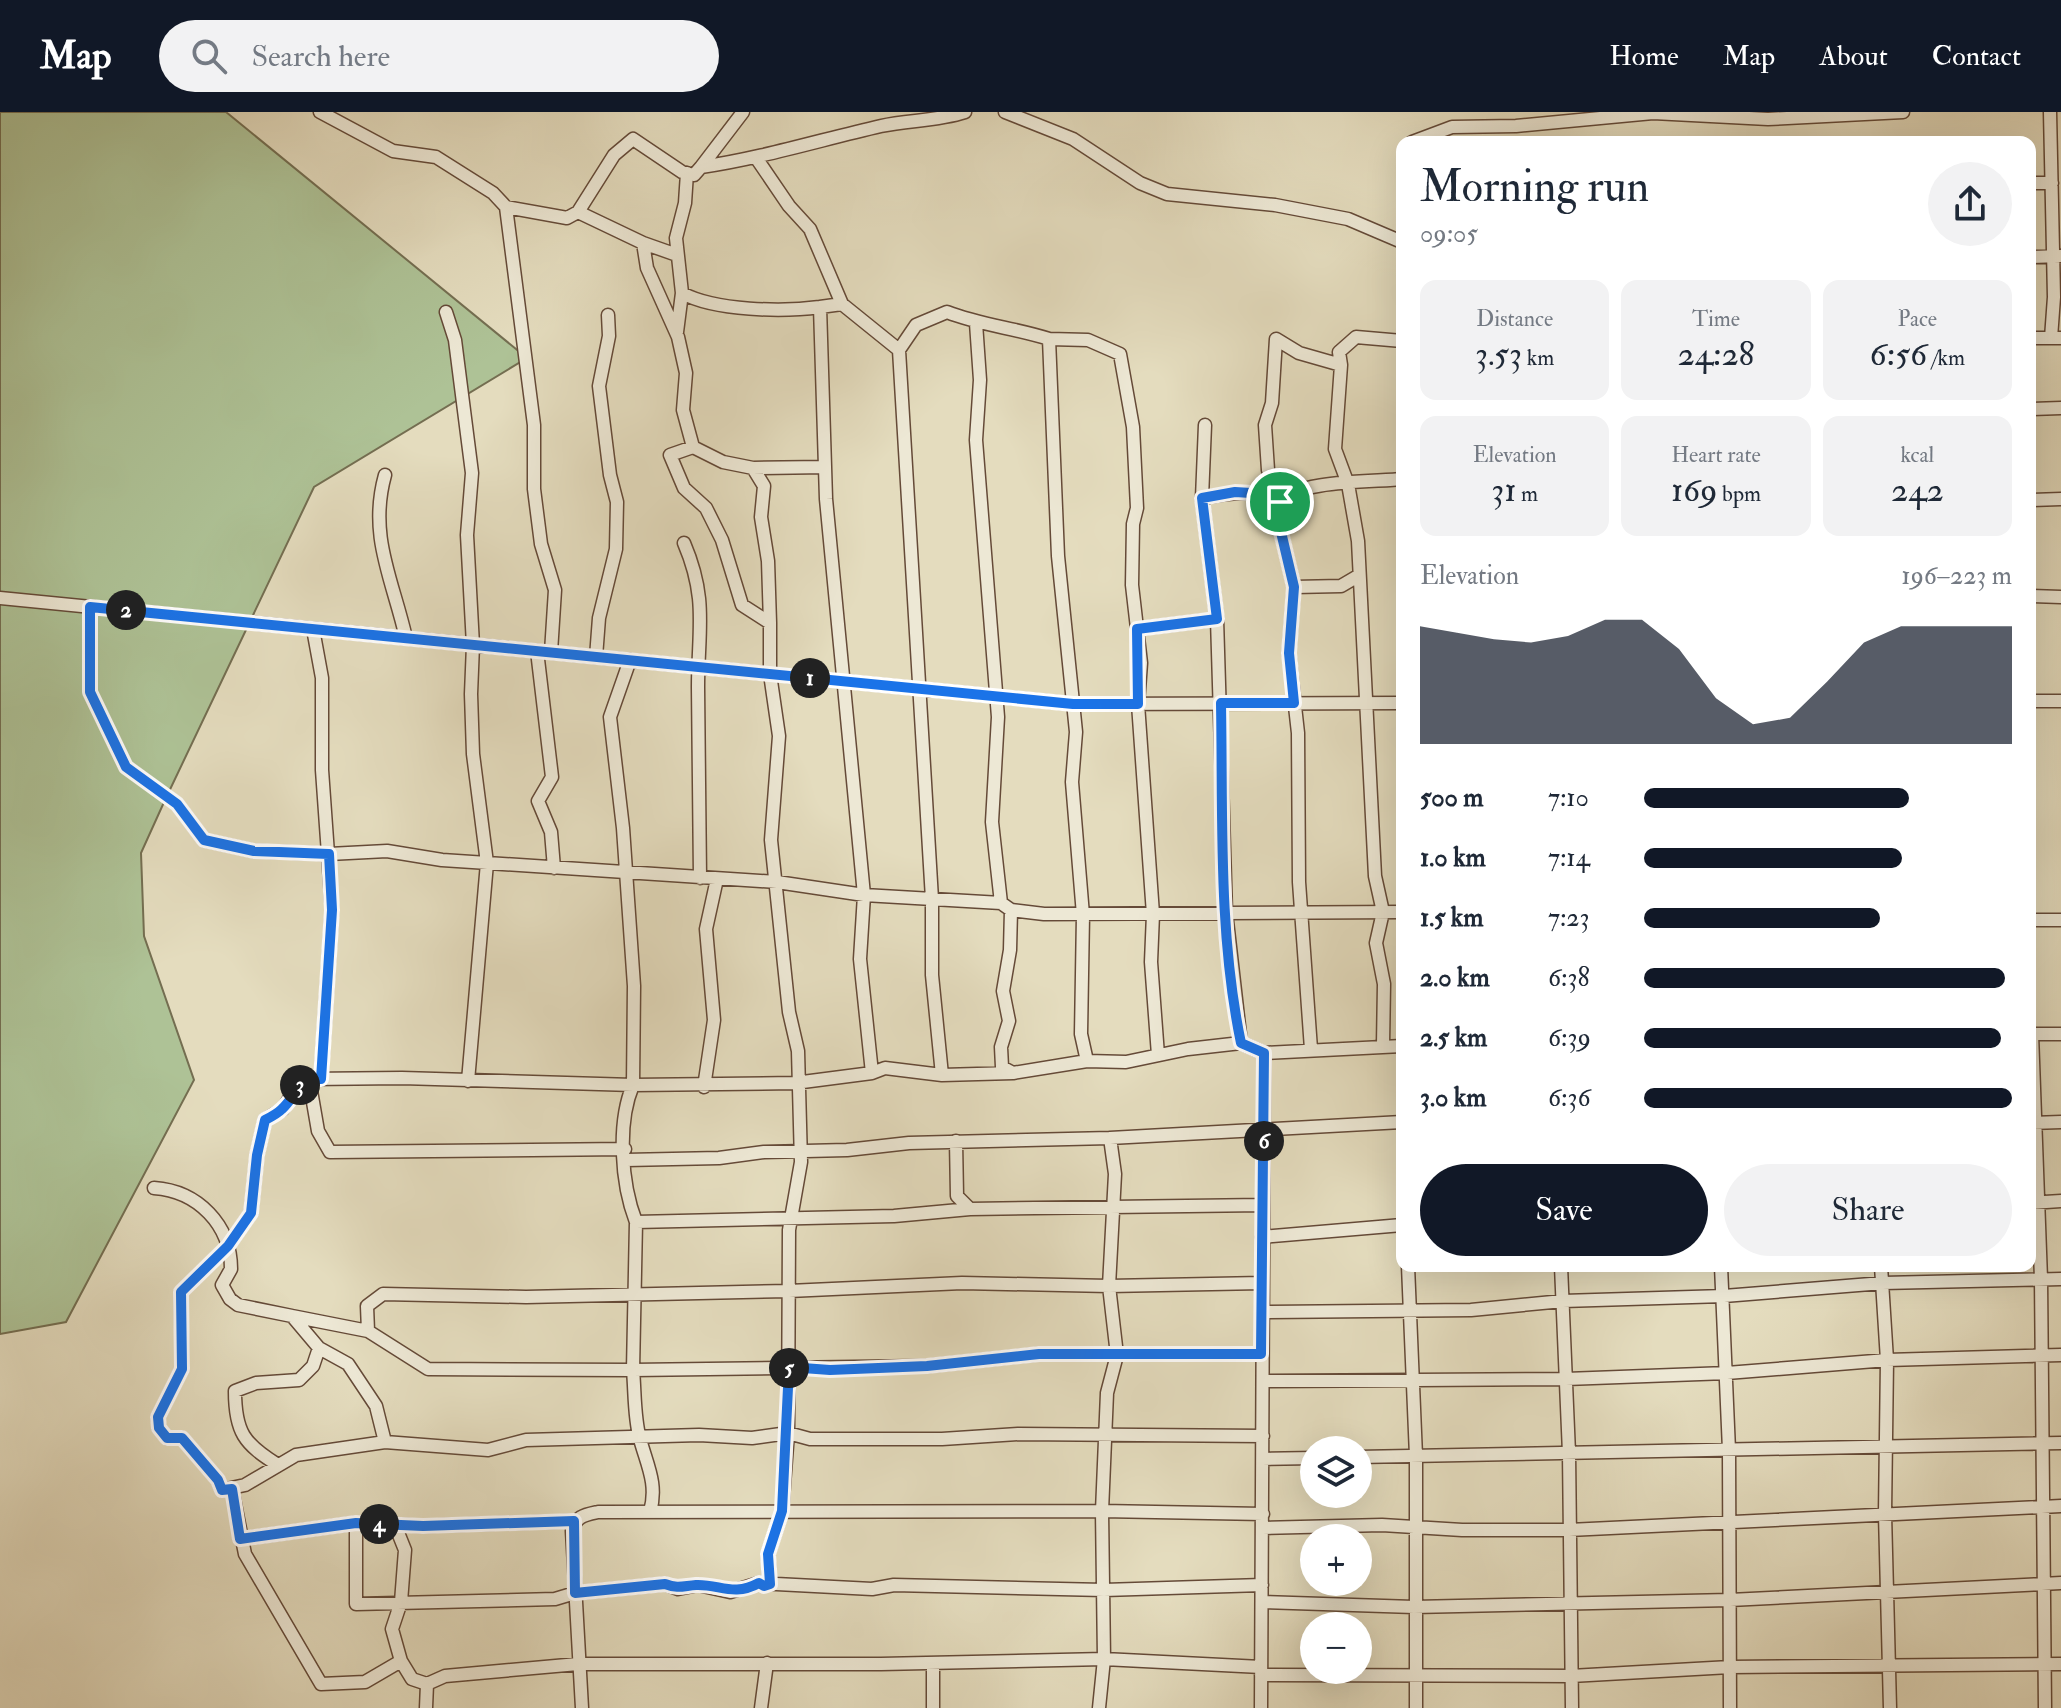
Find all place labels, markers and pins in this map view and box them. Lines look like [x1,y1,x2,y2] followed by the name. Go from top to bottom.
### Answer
[1246,468,1314,536] pin
[106,590,146,630] pin: 2
[790,658,830,698] pin: 1
[280,1065,320,1105] pin: 3
[1244,1121,1284,1161] pin: 6
[769,1348,809,1388] pin: 5
[359,1504,399,1544] pin: 4

